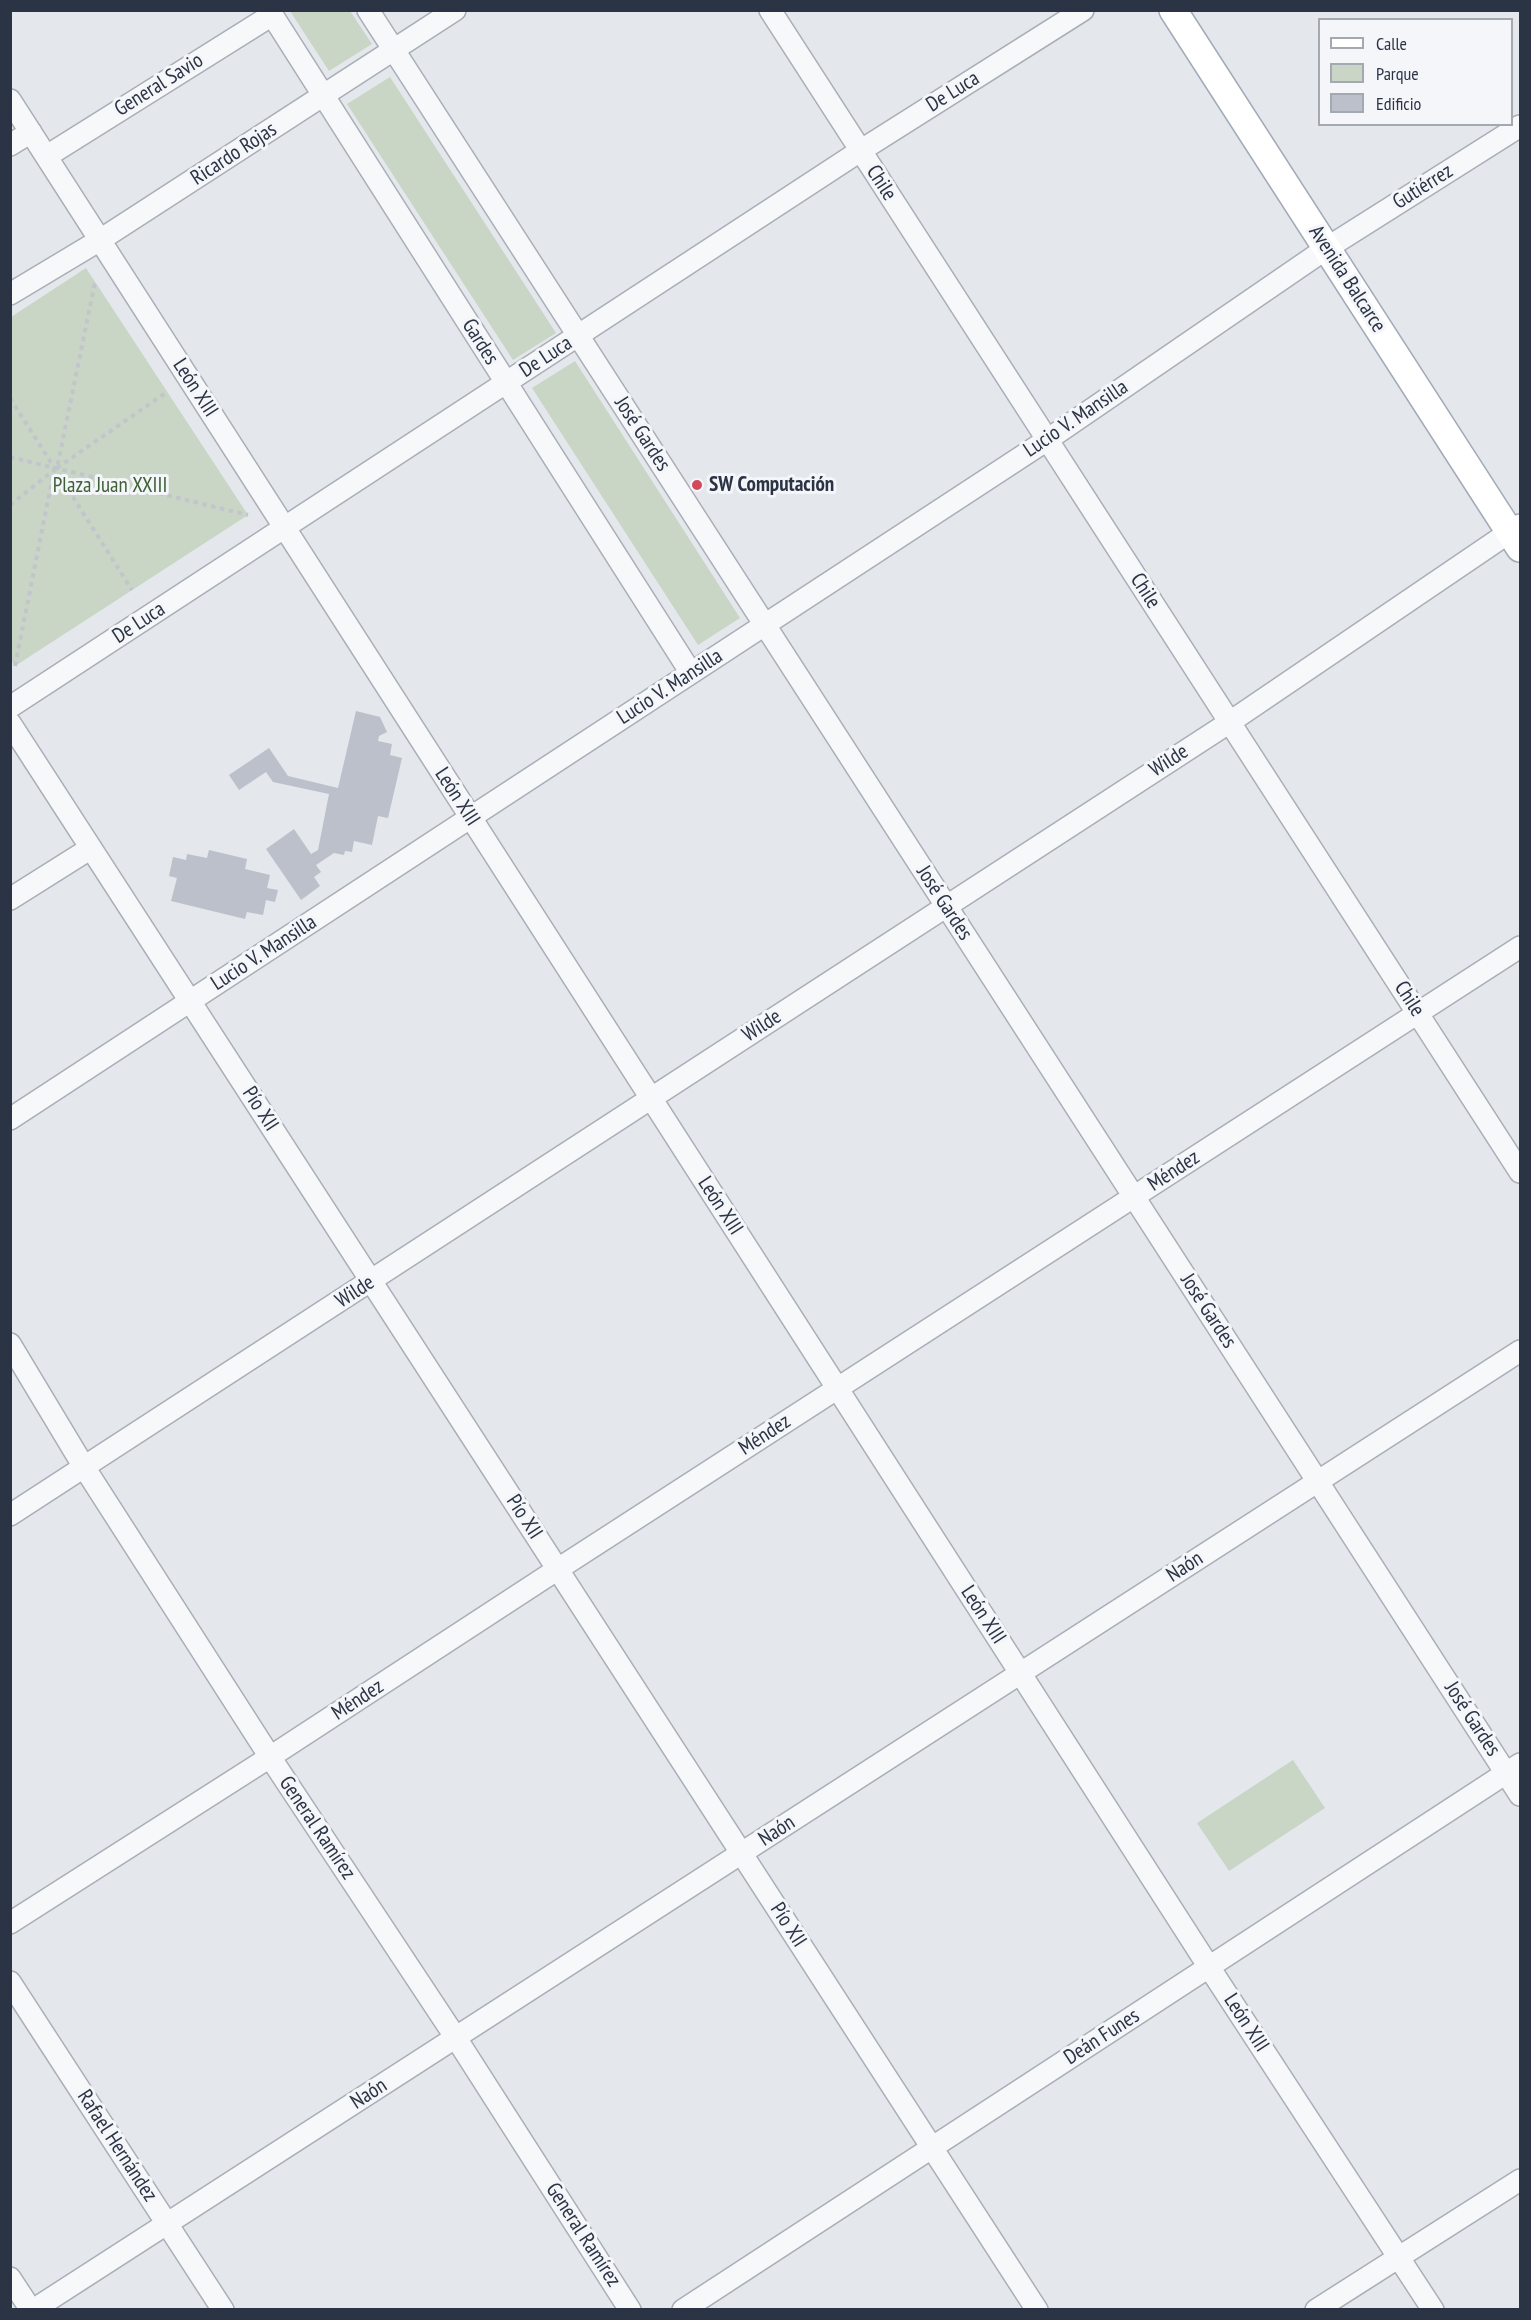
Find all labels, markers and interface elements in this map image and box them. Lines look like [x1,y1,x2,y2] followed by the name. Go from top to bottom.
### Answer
[1318,18,1513,126] legend
[1376,32,1407,55] text: Calle
[110,48,208,122] street label: General Savio
[1376,62,1419,85] text: Parque
[922,66,984,118] street label: De Luca
[1376,92,1421,115] text: Edificio
[186,117,282,191] street label: Ricardo Rojas
[1388,159,1458,215] street label: Gutiérrez
[860,161,902,205] street label: Chile
[1303,221,1391,337] street label: Avenida Balcarce
[456,314,504,370] street label: Gardes
[515,331,577,383] street label: De Luca
[167,354,223,422] street label: León XIII
[1019,375,1133,463] street label: Lucio V. Mansilla
[609,392,675,476] street label: José Gardes
[709,472,834,498] place label: SW Computación
[53,473,167,499] park label: Plaza Juan XXIII
[690,478,704,492] marker: SW Computación
[1124,569,1166,613] street label: Chile
[108,597,170,649] street label: De Luca
[613,644,727,730] street label: Lucio V. Mansilla
[1145,739,1193,783] street label: Wilde
[429,763,485,831] street label: León XIII
[911,861,977,945] street label: José Gardes
[207,910,321,996] street label: Lucio V. Mansilla
[1388,977,1430,1021] street label: Chile
[738,1004,786,1048] street label: Wilde
[236,1082,284,1136] street label: Pío XII
[1143,1145,1205,1197] street label: Méndez
[692,1172,748,1240] street label: León XIII
[1175,1269,1241,1353] street label: José Gardes
[331,1270,379,1314] street label: Wilde
[734,1409,796,1461] street label: Méndez
[500,1490,548,1544] street label: Pío XII
[1162,1546,1208,1588] street label: Naón
[955,1581,1011,1649] street label: León XIII
[327,1674,389,1726] street label: Méndez
[1439,1677,1505,1761] street label: José Gardes
[273,1772,361,1884] street label: General Ramírez
[754,1810,800,1852] street label: Naón
[764,1898,812,1952] street label: Pío XII
[1218,1989,1274,2057] street label: León XIII
[1060,2003,1144,2071] street label: Deán Funes
[346,2073,392,2115] street label: Naón
[72,2085,162,2207] street label: Rafael Hernández
[540,2178,626,2292] street label: General Ramírez

